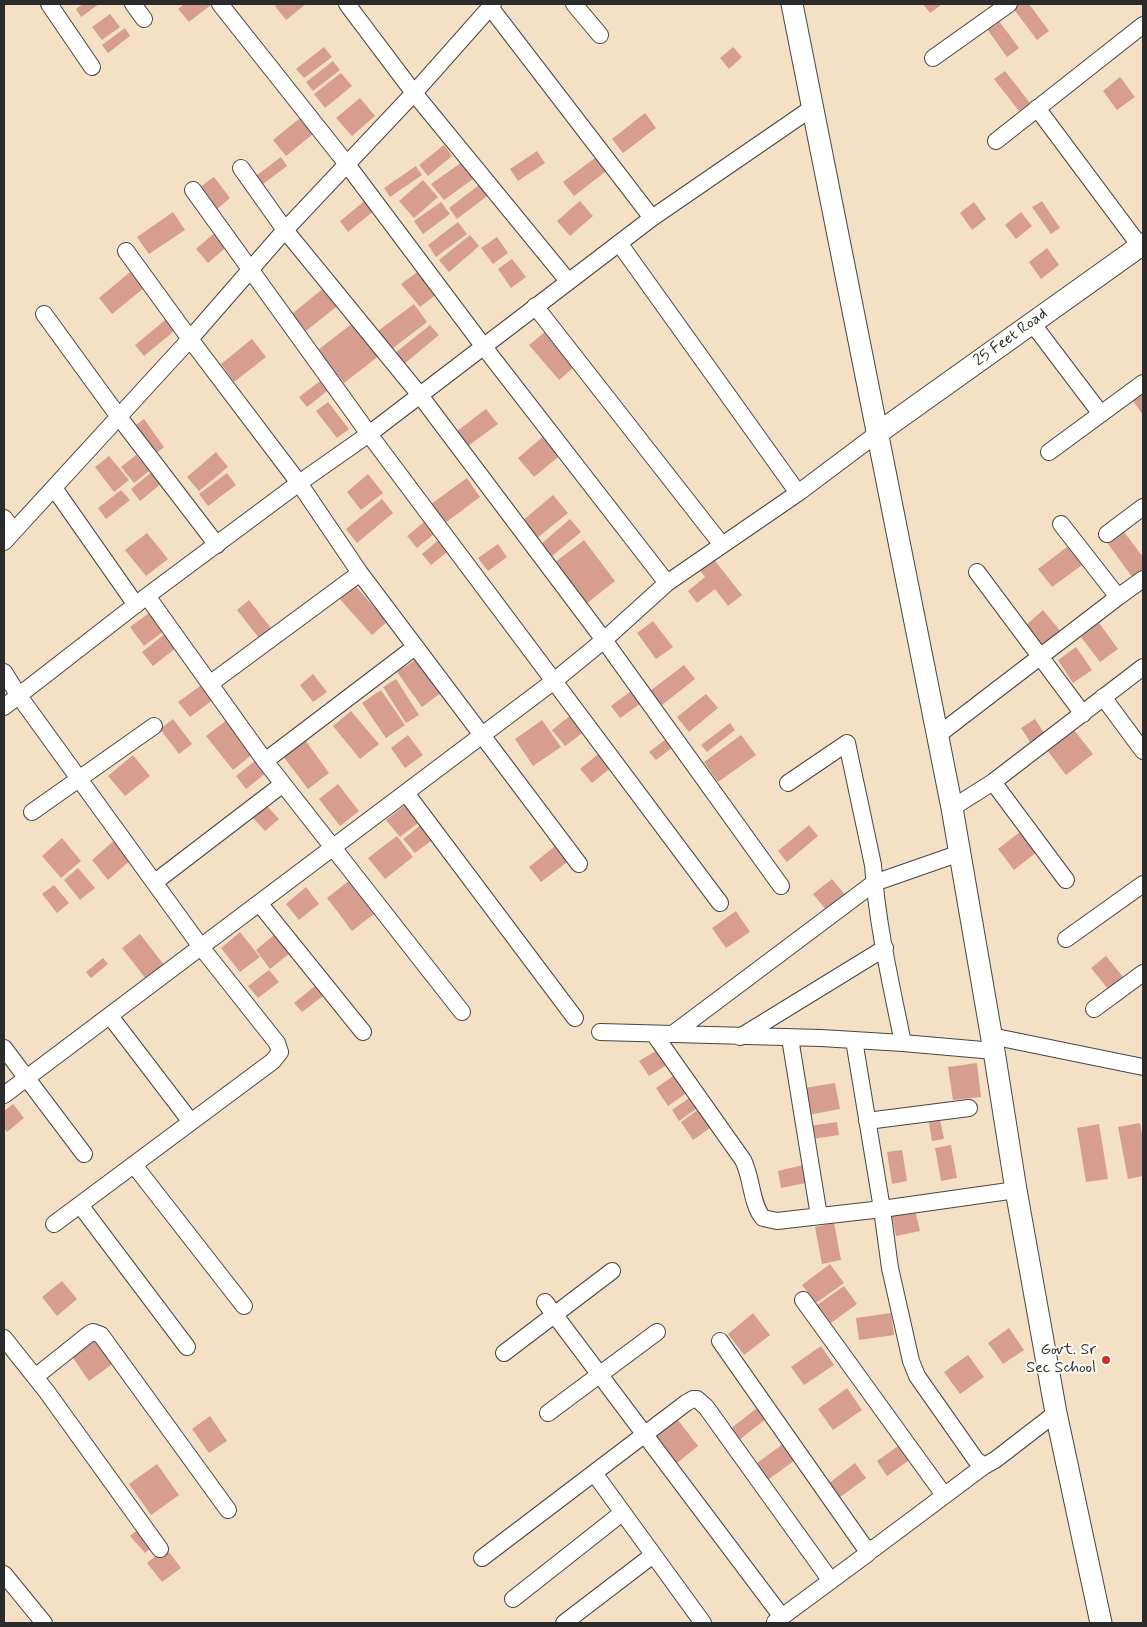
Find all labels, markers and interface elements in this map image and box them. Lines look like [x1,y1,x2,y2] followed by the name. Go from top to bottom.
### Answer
[970,305,1052,371] street label: 25 Feet Road
[1026,1341,1096,1379] place label: Govt. Sr Sec School
[1100,1354,1112,1366] marker: Govt. Sr Sec School

